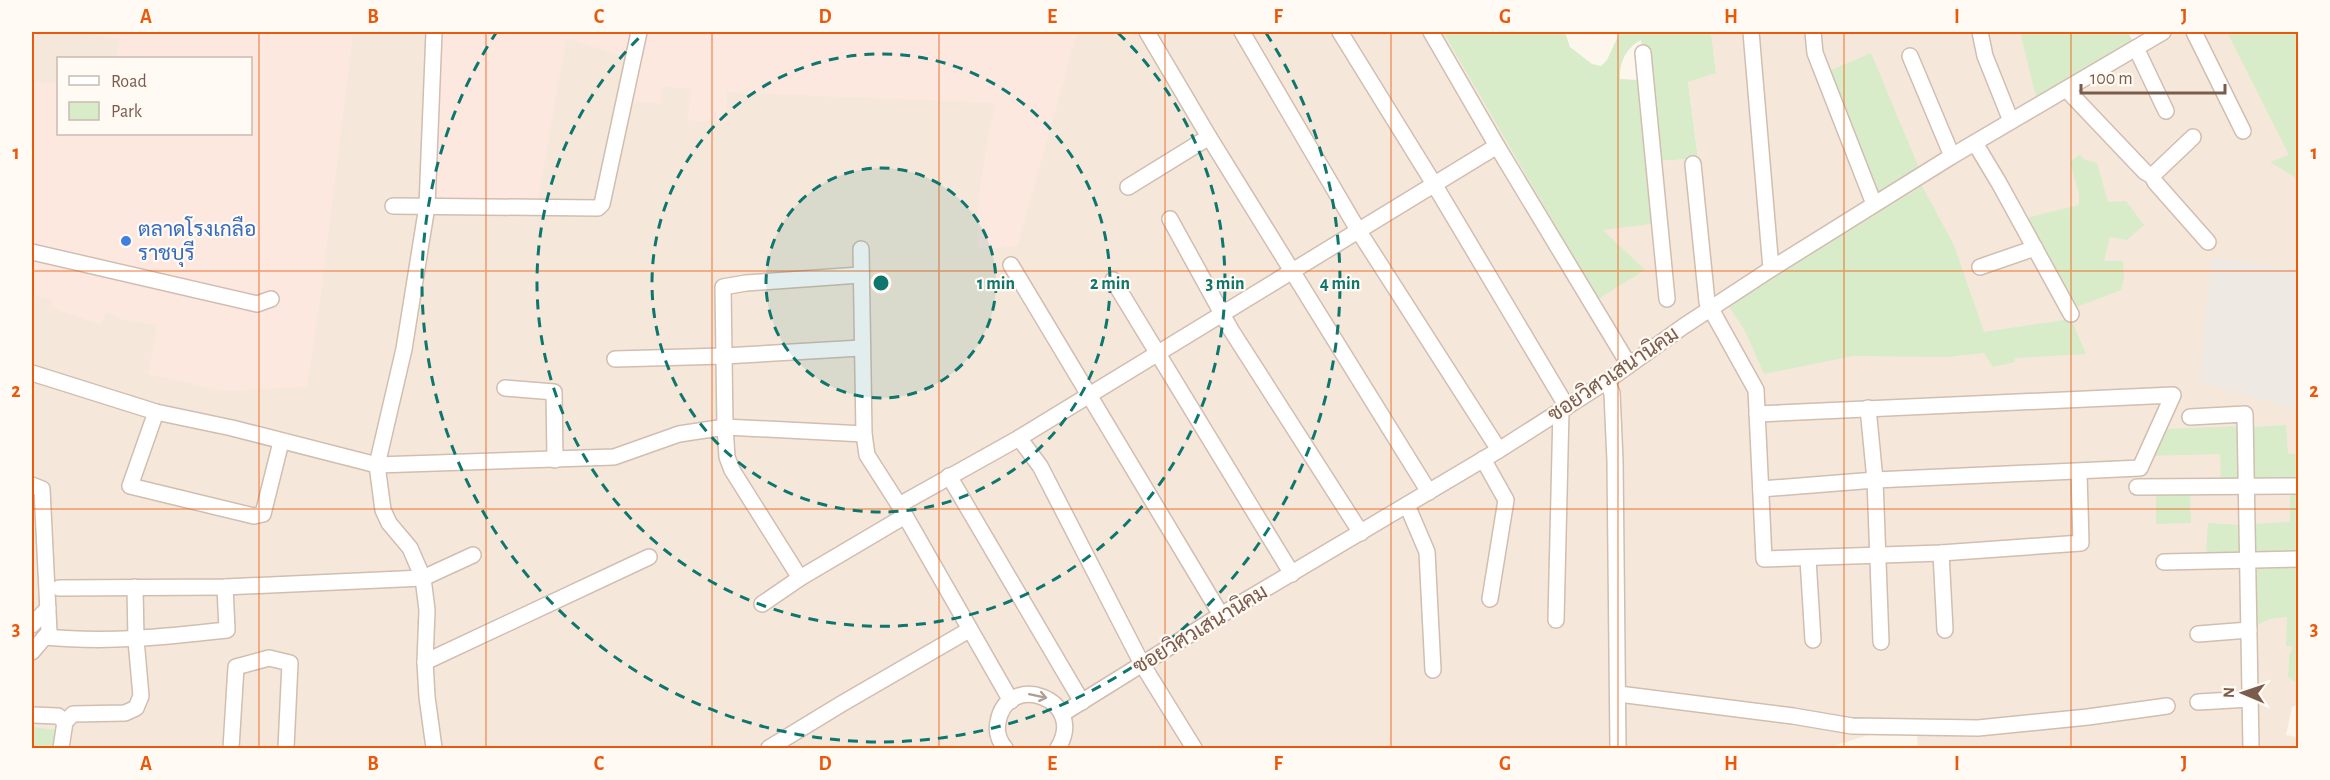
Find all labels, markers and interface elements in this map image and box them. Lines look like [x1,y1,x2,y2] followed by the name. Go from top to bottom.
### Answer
[140,7,152,27] text: A
[367,7,379,27] text: B
[594,7,605,27] text: C
[818,7,832,27] text: D
[1047,7,1057,27] text: E
[1273,7,1283,27] text: F
[1499,7,1511,27] text: G
[1724,7,1738,27] text: H
[1954,7,1960,27] text: I
[2181,7,2187,27] text: J
[57,57,252,135] legend
[2081,57,2225,95] scale bar
[2090,70,2133,88] text: 100 m
[111,73,147,91] text: Road
[111,103,143,121] text: Park
[12,143,20,163] text: 1
[2310,143,2318,163] text: 1
[138,215,256,267] place label: ตลาดโรงเกลือ ราชบุรี
[119,234,133,248] marker: ตลาดโรงเกลือ ราชบุรี
[871,273,891,293] centre of rings
[977,275,1015,293] text: 1 min
[1090,275,1130,293] text: 2 min
[1205,275,1245,293] text: 3 min
[1320,275,1360,293] text: 4 min
[1543,321,1682,426] street label: ซอยวิศวเสนานิคม
[11,381,21,401] text: 2
[2309,381,2319,401] text: 2
[1128,579,1271,678] street label: ซอยวิศวเสนานิคม
[12,619,20,639] text: 3
[2310,619,2318,639] text: 3
[2213,663,2273,723] north arrow
[2221,687,2237,698] text: N
[1028,691,1047,703] one-way arrow
[140,754,152,774] text: A
[367,754,379,774] text: B
[594,754,605,774] text: C
[818,754,832,774] text: D
[1047,754,1057,774] text: E
[1273,754,1283,774] text: F
[1499,754,1511,774] text: G
[1724,754,1738,774] text: H
[1954,754,1960,774] text: I
[2181,754,2187,774] text: J

